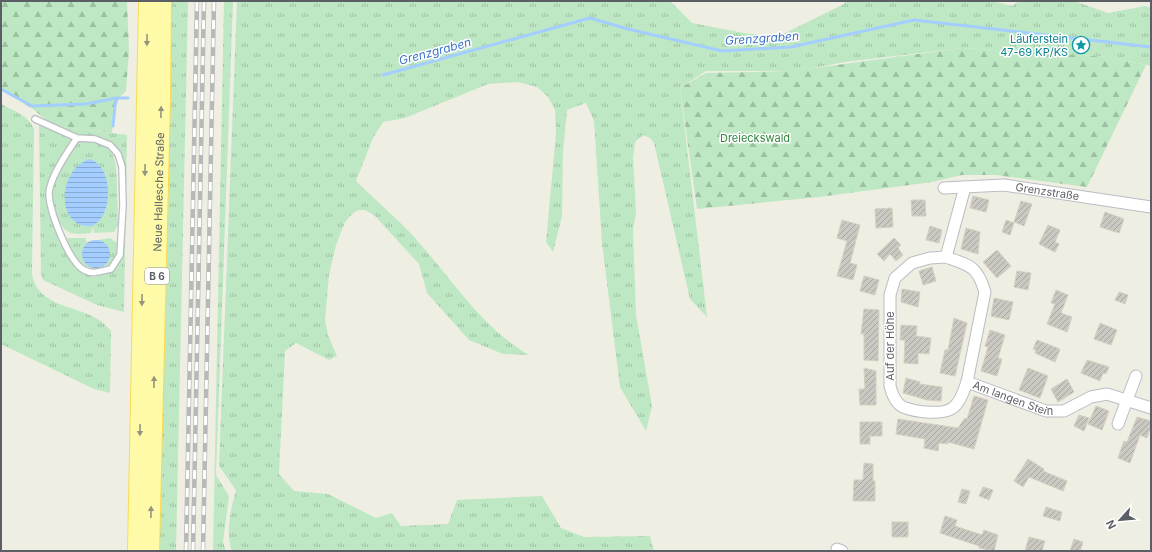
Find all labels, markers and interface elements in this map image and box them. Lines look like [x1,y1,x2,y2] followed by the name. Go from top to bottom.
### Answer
[724,28,800,48] water label: Grenzgraben
[1000,32,1068,59] place label: Läuferstein 47-69 KP/KS
[144,34,151,46] one-way arrow
[397,34,473,68] water label: Grenzgraben
[1071,35,1091,55] place icon: Läuferstein 47-69 KP/KS
[158,105,164,118] one-way arrow
[720,131,790,145] park label: Dreieckswald
[150,132,167,252] street label: Neue Hallesche Straße
[142,164,148,177] one-way arrow
[1015,180,1080,203] street label: Grenzstraße
[145,268,169,284] road number: B 6
[139,294,146,306] one-way arrow
[883,311,897,381] street label: Auf der Höhe
[151,376,158,388] one-way arrow
[971,378,1053,418] street label: Am langen Stein
[136,424,143,436] one-way arrow
[1100,500,1140,540] north arrow
[148,505,154,518] one-way arrow
[1103,518,1119,531] text: N

